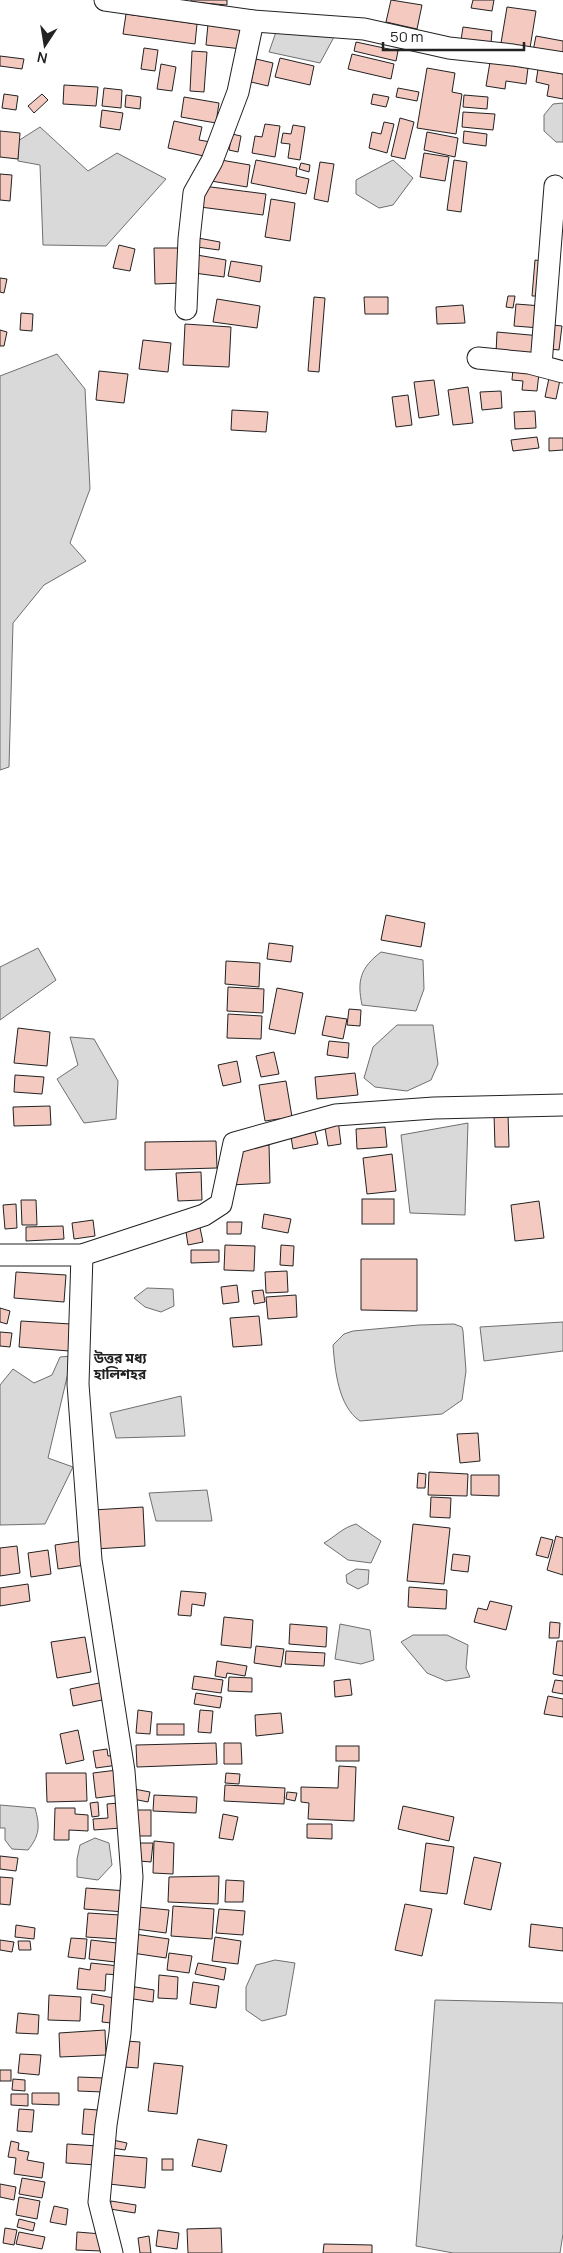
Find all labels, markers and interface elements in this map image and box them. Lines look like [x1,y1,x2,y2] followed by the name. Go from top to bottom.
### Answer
[20,20,70,70] north arrow
[383,20,524,52] scale bar
[390,26,424,47] text: 50 m
[35,48,49,69] text: N
[93,1348,147,1383] district label: উত্তর মধ্য হালিশহর

